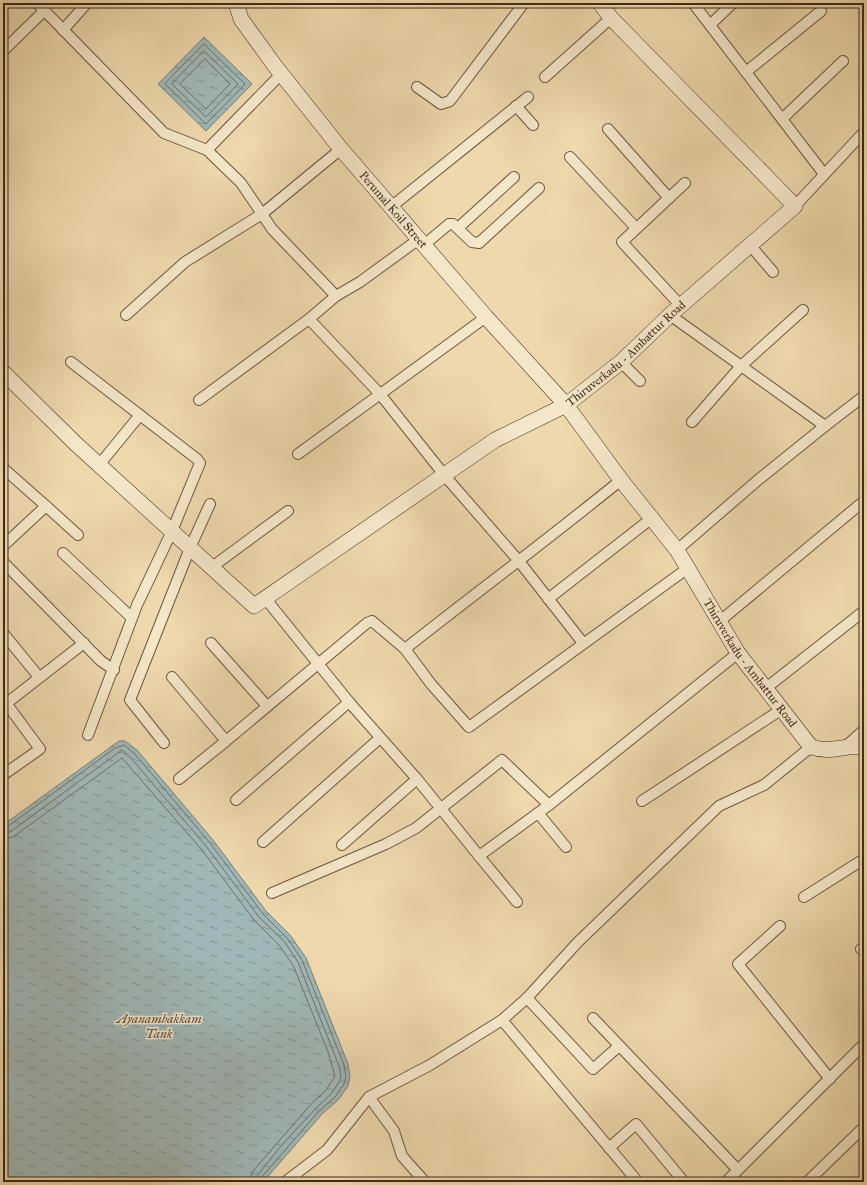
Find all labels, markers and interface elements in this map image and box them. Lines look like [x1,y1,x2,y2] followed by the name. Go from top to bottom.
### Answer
[356,168,431,252] street label: Perumal Koil Street
[563,298,688,409] street label: Thiruverkadu - Ambattur Road
[700,596,800,730] street label: Thiruverkadu - Ambattur Road
[114,1011,202,1042] water label: Ayanambakkam Tank

